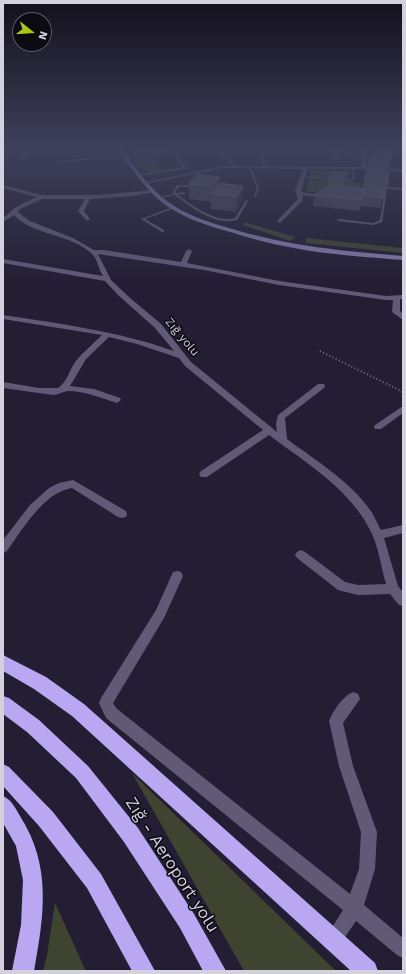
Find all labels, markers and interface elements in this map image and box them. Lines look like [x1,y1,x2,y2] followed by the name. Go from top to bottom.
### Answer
[12,12,52,52] north arrow
[36,30,50,41] text: N
[162,315,202,359] street label: Zığ yolu
[121,794,223,936] street label: Zığ - Aeroport yolu

